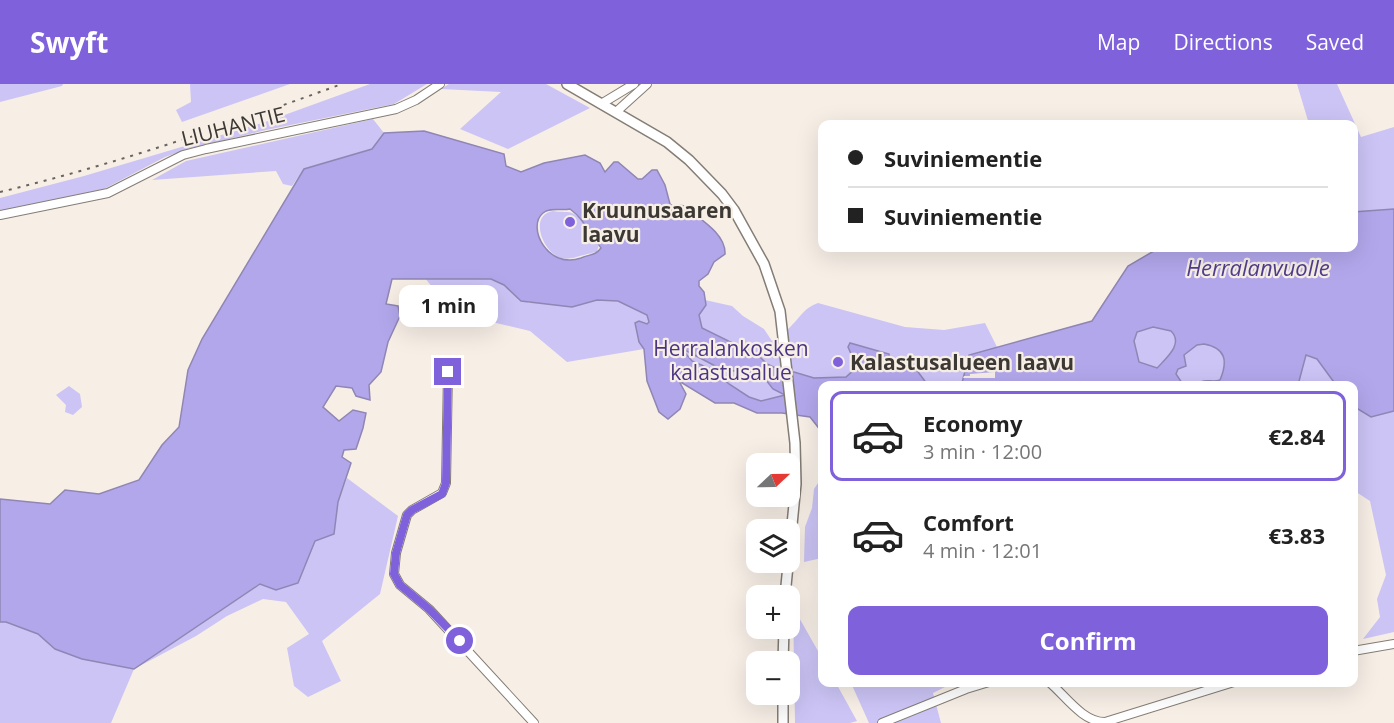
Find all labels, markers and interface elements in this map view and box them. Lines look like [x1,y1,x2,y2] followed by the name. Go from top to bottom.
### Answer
[30,23,108,61] text: Swyft
[1097,28,1140,56] text: Map
[1173,28,1273,56] text: Directions
[1306,28,1364,56] text: Saved
[178,100,288,152] street label: LIUHANTIE
[884,143,1042,173] text: Suviniementie
[582,196,732,248] place label: Kruunusaaren laavu
[884,201,1042,231] text: Suviniementie
[563,215,577,229] marker: Kruunusaaren laavu
[1186,252,1330,282] water label: Herralanvuolle
[398,285,498,327] callout: 1 min
[421,292,476,319] text: 1 min
[653,334,809,386] park label: Herralankosken kalastusalue
[850,348,1074,376] place label: Kalastusalueen laavu
[831,355,845,369] marker: Kalastusalueen laavu
[434,358,461,385] route end
[923,408,1022,438] text: Economy
[851,409,905,463] icon: car
[1268,421,1325,451] text: €2.84
[923,438,1042,465] text: 3 min · 12:00
[746,453,800,507] north arrow
[746,453,800,705] map controls
[923,507,1014,537] text: Comfort
[851,508,905,562] icon: car
[746,519,800,573] button: layers
[1268,520,1325,550] text: €3.83
[923,537,1042,564] text: 4 min · 12:01
[746,585,800,639] button: +
[848,606,1328,675] button: Confirm
[446,627,473,654] route start
[746,651,800,705] button: −

